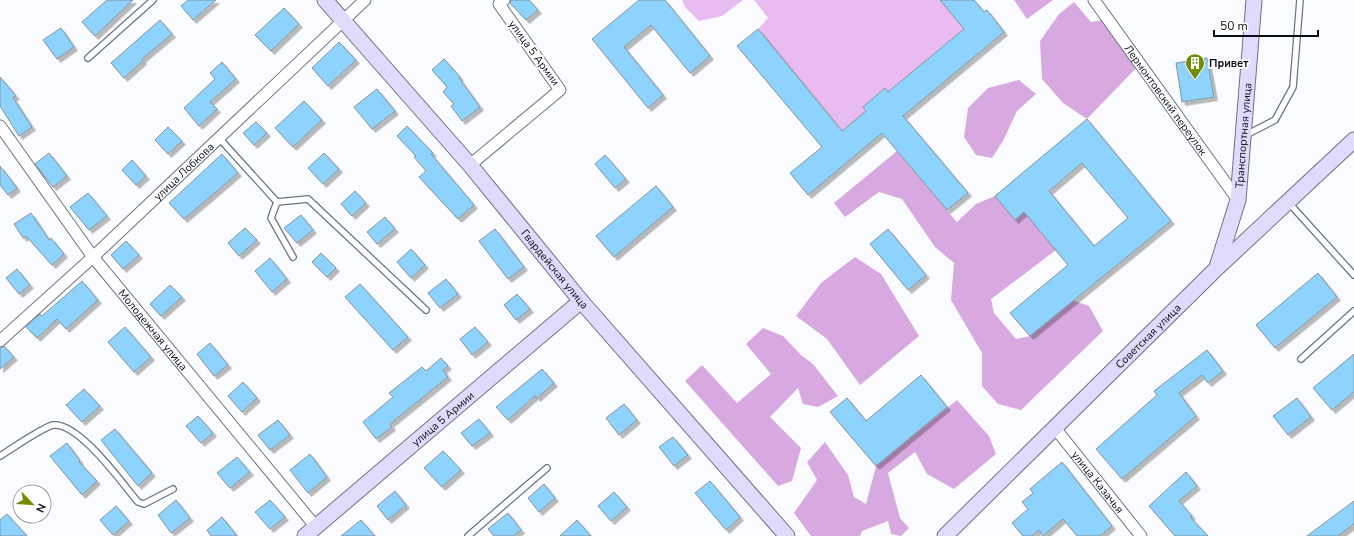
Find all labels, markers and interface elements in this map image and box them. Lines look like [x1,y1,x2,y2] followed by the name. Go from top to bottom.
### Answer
[1214,12,1318,38] scale bar
[505,17,563,89] street label: улица 5 Армии
[1220,18,1248,34] text: 50 m
[1121,41,1211,158] street label: Лермонтовский переулок
[1184,52,1206,80] building icon: Привет
[1209,56,1249,71] place label: Привет
[1231,82,1255,189] street label: Транспортная улица
[150,139,217,204] street label: улица Лобкова
[518,226,592,312] street label: Гвардейская улица
[115,286,191,374] street label: Молодежная улица
[1112,300,1184,372] street label: Советская улица
[408,388,477,450] street label: улица 5 Армии
[1068,448,1128,516] street label: улица Казачья
[12,484,52,524] north arrow
[32,501,49,515] text: N

